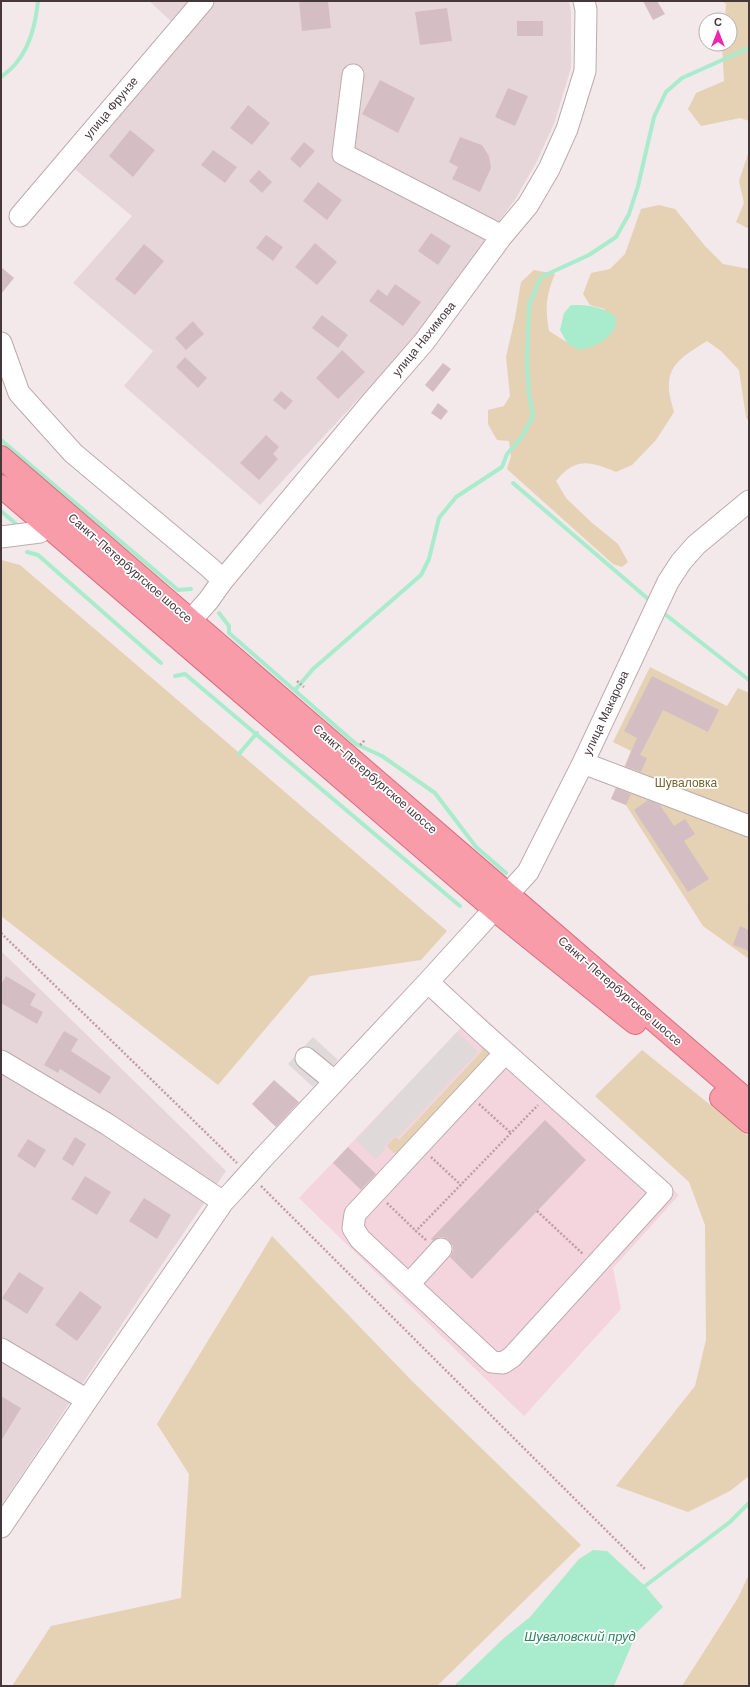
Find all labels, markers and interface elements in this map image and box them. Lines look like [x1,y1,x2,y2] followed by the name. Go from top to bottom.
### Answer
[698,12,738,52] north arrow
[714,15,722,29] text: С
[80,73,142,142] street label: улица Фрунзе
[389,298,459,380] street label: улица Нахимова
[65,510,196,626] street label: Санкт-Петербургское шоссе
[579,668,633,758] street label: улица Макарова
[310,721,441,837] street label: Санкт-Петербургское шоссе
[655,775,717,791] park label: Шуваловка
[555,933,686,1049] street label: Санкт-Петербургское шоссе
[524,1628,636,1645] water label: Шуваловский пруд

